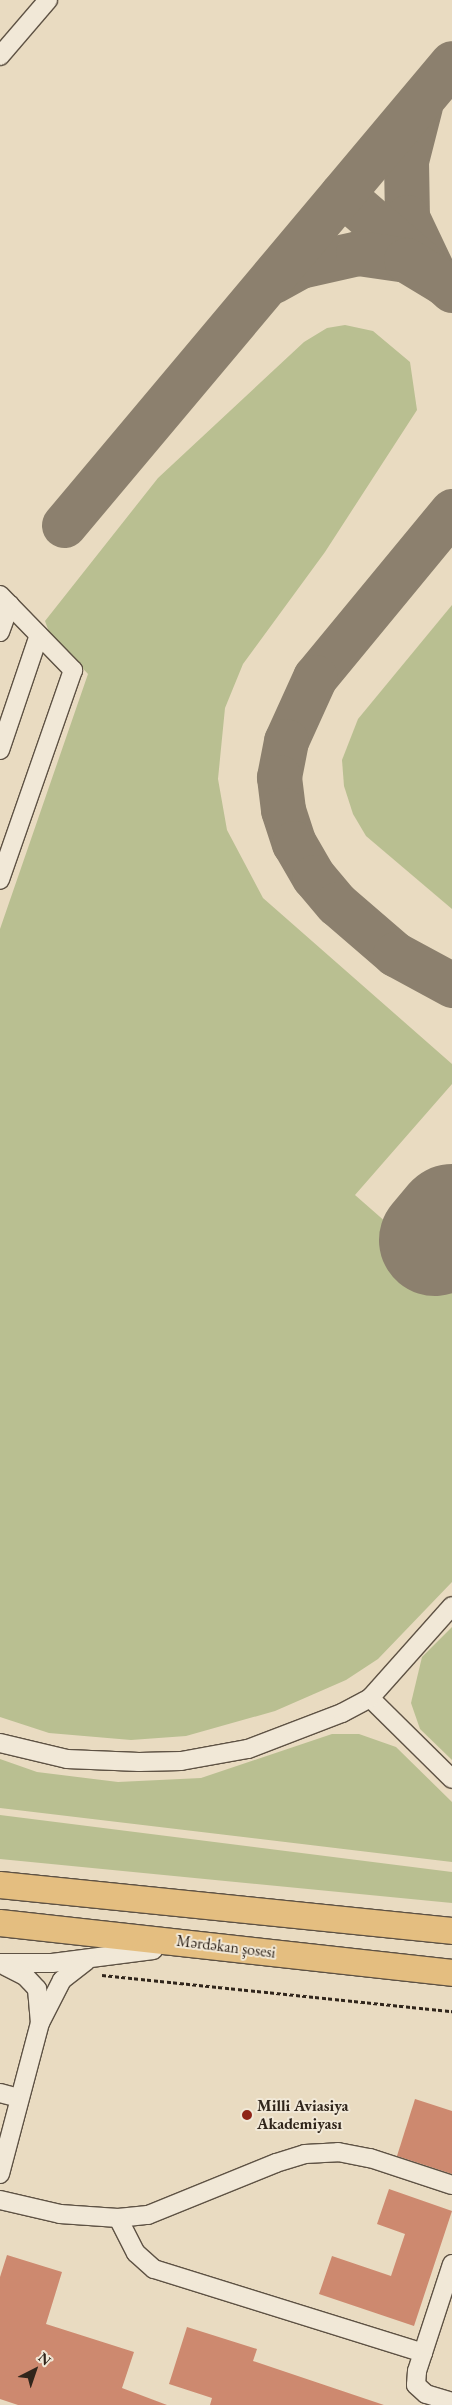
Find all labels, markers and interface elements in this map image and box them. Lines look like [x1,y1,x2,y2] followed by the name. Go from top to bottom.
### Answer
[175,1931,277,1963] street label: Mərdəkan şosesi
[257,2096,349,2134] place label: Milli Aviasiya Akademiyası
[241,2109,253,2121] marker: Milli Aviasiya Akademiyası
[10,2345,60,2395] north arrow
[35,2348,55,2369] text: N

